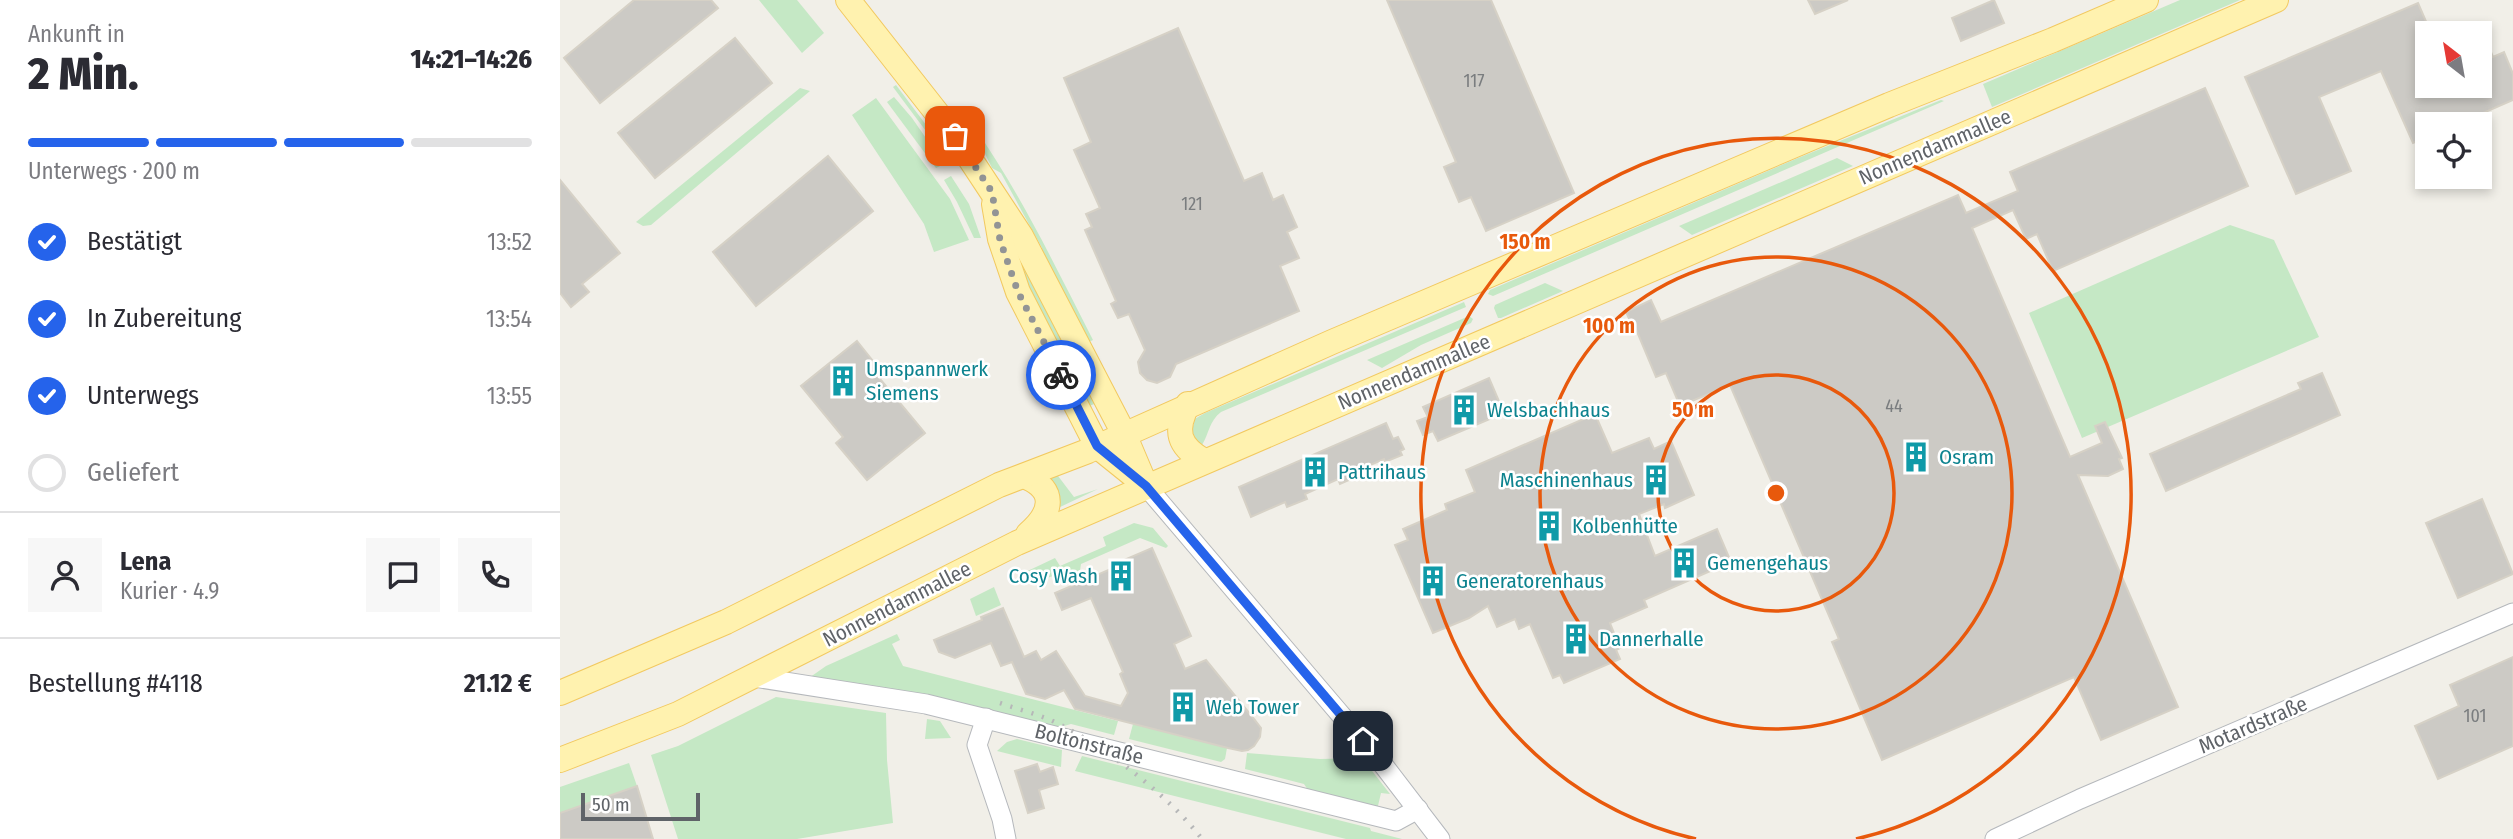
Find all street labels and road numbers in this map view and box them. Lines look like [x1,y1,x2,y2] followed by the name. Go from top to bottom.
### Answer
[1855,103,2015,191] street label: Nonnendammallee
[1334,328,1494,416] street label: Nonnendammallee
[818,555,976,653] street label: Nonnendammallee
[2195,690,2311,760] street label: Motardstraße
[1032,718,1146,770] street label: Boltonstraße

